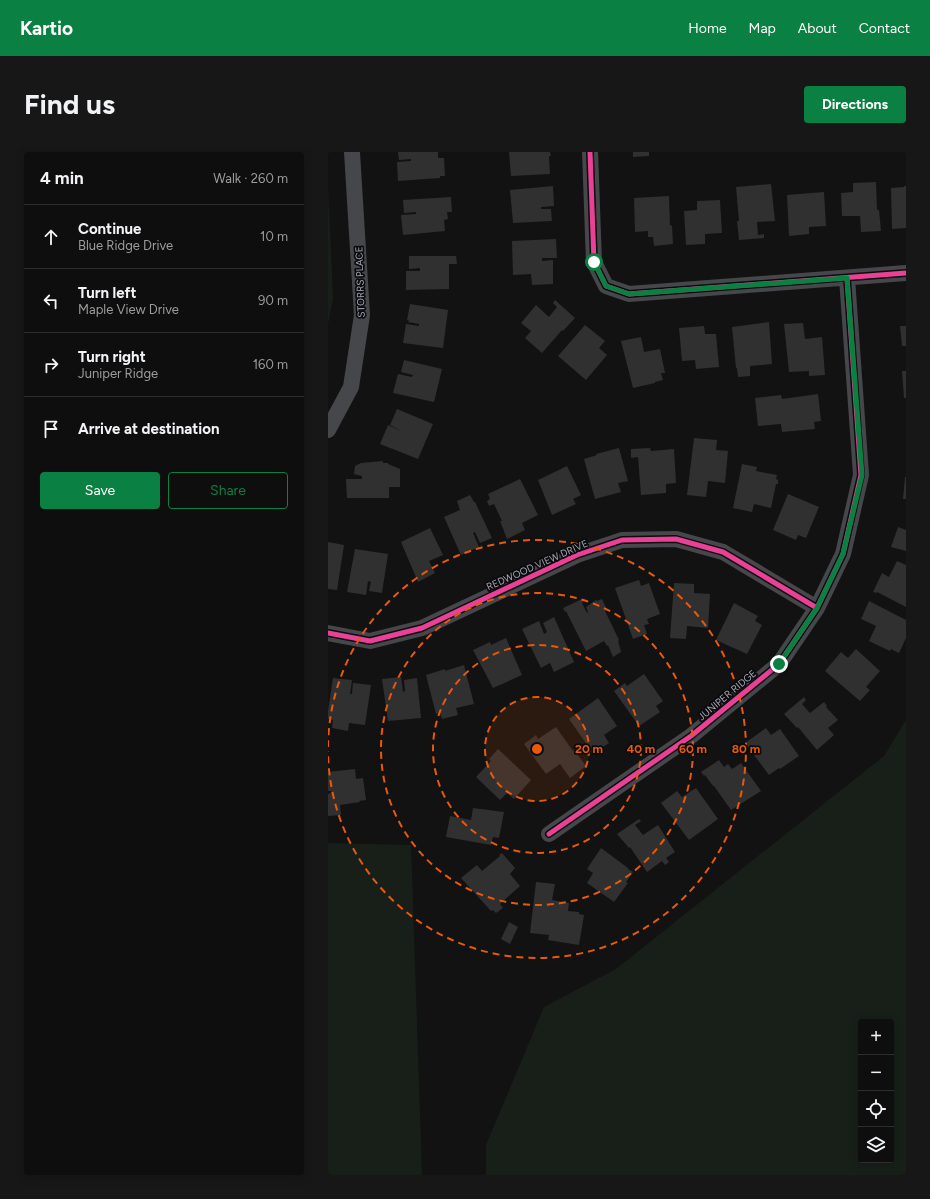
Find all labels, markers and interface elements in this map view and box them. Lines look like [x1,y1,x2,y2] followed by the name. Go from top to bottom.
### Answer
[20,17,73,40] text: Kartio
[688,20,727,37] text: Home
[749,20,776,37] text: Map
[798,20,837,37] text: About
[859,20,910,37] text: Contact
[804,86,906,123] button: Directions
[24,87,115,121] text: Find us
[40,168,84,188] text: 4 min
[213,171,288,186] text: Walk · 260 m
[78,220,141,238] text: Continue
[40,226,62,248] icon: ahead
[260,229,288,244] text: 10 m
[78,238,173,253] text: Blue Ridge Drive
[352,246,368,318] street label: STORRS PLACE
[585,253,603,271] route start
[78,284,136,302] text: Turn left
[40,290,62,312] icon: left
[258,293,288,308] text: 90 m
[78,302,179,317] text: Maple View Drive
[78,348,146,366] text: Turn right
[40,354,62,376] icon: right
[253,357,288,372] text: 160 m
[78,366,158,381] text: Juniper Ridge
[40,418,62,440] icon: arrive
[78,420,219,438] text: Arrive at destination
[40,472,160,509] button: Save
[168,472,288,509] button: Share
[484,537,590,593] street label: REDWOOD VIEW DRIVE
[770,655,788,673] route end
[695,667,759,723] street label: JUNIPER RIDGE
[530,742,544,756] centre of rings
[575,742,603,756] text: 20 m
[627,742,655,756] text: 40 m
[679,742,707,756] text: 60 m
[732,742,760,756] text: 80 m
[858,1019,894,1163] map controls
[858,1019,894,1055] button: +
[858,1055,894,1091] button: −
[858,1091,894,1127] button: locate
[858,1127,894,1163] button: layers

